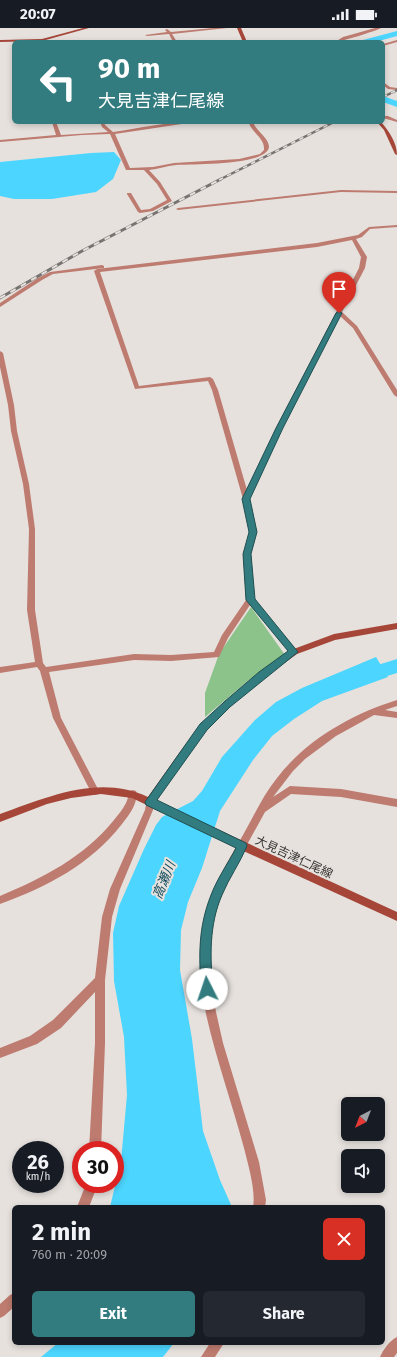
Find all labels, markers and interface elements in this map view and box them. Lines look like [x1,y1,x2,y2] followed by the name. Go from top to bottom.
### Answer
[20,5,56,23] text: 20:07
[98,52,160,85] text: 90 m
[32,56,84,108] icon: left
[98,90,224,112] text: 大見吉津仁尾線
[322,272,356,313] pin
[328,278,350,300] icon: arrive
[253,833,335,881] street label: 大見吉津仁尾線
[150,857,179,901] water label: 高瀬川
[186,968,228,1010] position arrow
[341,1097,385,1141] north arrow
[341,1097,385,1193] map controls
[72,1141,124,1193] speed limit sign: 30
[341,1149,385,1193] button: sound
[27,1150,49,1174] text: 26
[26,1171,50,1183] text: km/h
[32,1218,91,1246] text: 2 min
[323,1218,365,1260] button: close
[32,1247,107,1262] text: 760 m · 20:09
[32,1291,195,1337] button: Exit
[203,1291,365,1337] button: Share

